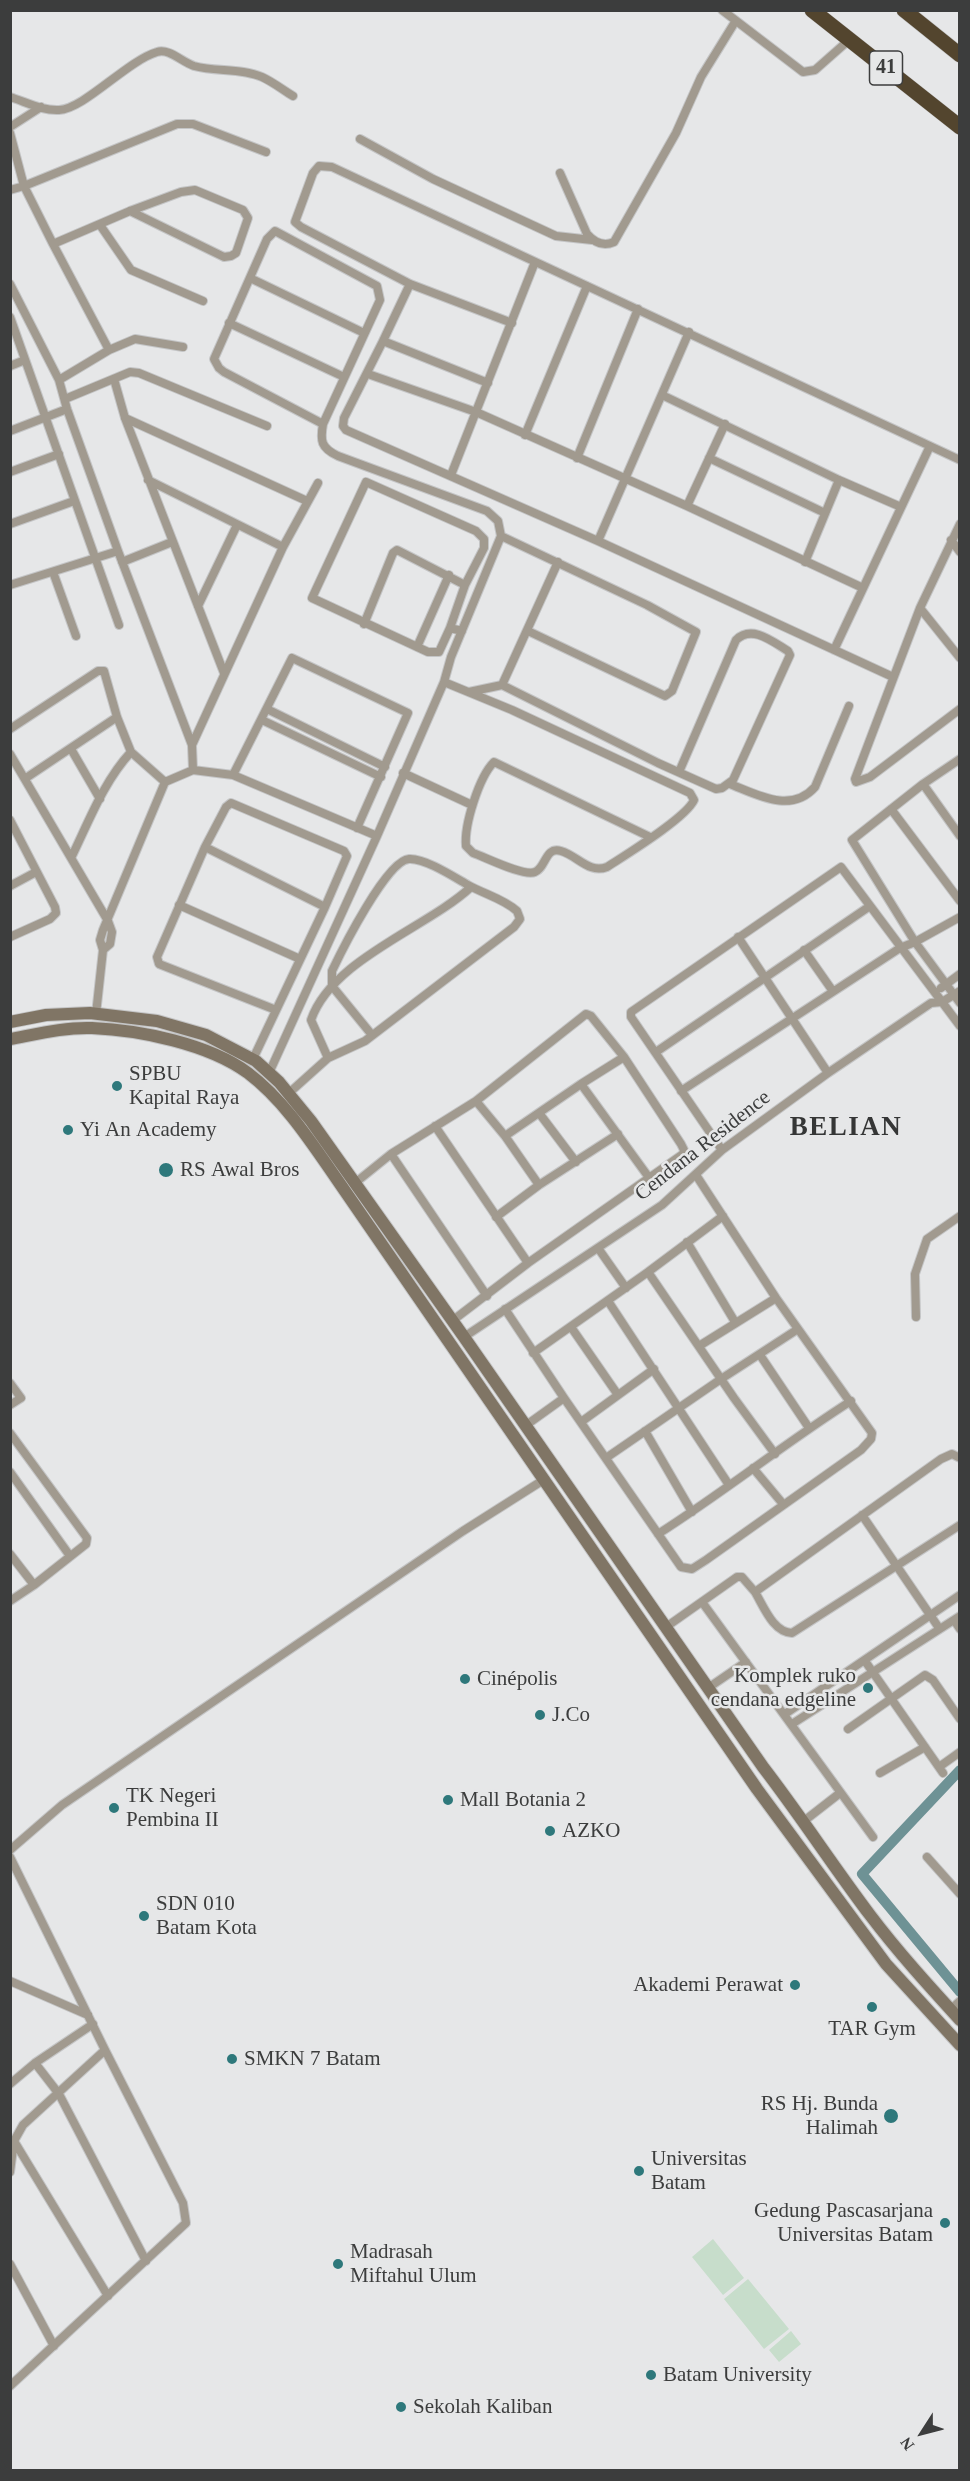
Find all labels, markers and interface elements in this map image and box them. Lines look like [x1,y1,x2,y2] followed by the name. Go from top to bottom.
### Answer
[870,51,902,85] road number: 41
[129,1061,239,1111] place label: SPBU Kapital Raya
[110,1079,124,1093] marker: SPBU Kapital Raya
[630,1085,776,1207] street label: Cendana Residence
[790,1112,902,1144] district label: BELIAN
[80,1117,216,1143] place label: Yi An Academy
[61,1123,75,1137] marker: Yi An Academy
[180,1157,299,1183] place label: RS Awal Bros
[157,1161,175,1179] marker: RS Awal Bros
[711,1663,856,1713] place label: Komplek ruko cendana edgeline
[477,1666,558,1692] place label: Cinépolis
[458,1672,472,1686] marker: Cinépolis
[861,1681,875,1695] marker: Komplek ruko cendana edgeline
[552,1702,590,1728] place label: J.Co
[533,1708,547,1722] marker: J.Co
[126,1783,219,1833] place label: TK Negeri Pembina II
[460,1787,586,1813] place label: Mall Botania 2
[441,1793,455,1807] marker: Mall Botania 2
[107,1801,121,1815] marker: TK Negeri Pembina II
[562,1818,620,1844] place label: AZKO
[543,1824,557,1838] marker: AZKO
[156,1891,257,1941] place label: SDN 010 Batam Kota
[137,1909,151,1923] marker: SDN 010 Batam Kota
[633,1972,783,1998] place label: Akademi Perawat
[788,1978,802,1992] marker: Akademi Perawat
[865,2000,879,2014] marker: TAR Gym
[828,2016,916,2042] place label: TAR Gym
[244,2046,380,2072] place label: SMKN 7 Batam
[225,2052,239,2066] marker: SMKN 7 Batam
[761,2091,878,2141] place label: RS Hj. Bunda Halimah
[882,2107,900,2125] marker: RS Hj. Bunda Halimah
[651,2146,747,2196] place label: Universitas Batam
[632,2164,646,2178] marker: Universitas Batam
[754,2198,933,2248] place label: Gedung Pascasarjana Universitas Batam
[938,2216,952,2230] marker: Gedung Pascasarjana Universitas Batam
[350,2239,477,2289] place label: Madrasah Miftahul Ulum
[331,2257,345,2271] marker: Madrasah Miftahul Ulum
[663,2362,812,2388] place label: Batam University
[644,2368,658,2382] marker: Batam University
[413,2394,552,2420] place label: Sekolah Kaliban
[394,2400,408,2414] marker: Sekolah Kaliban
[892,2403,952,2463] north arrow
[897,2434,917,2454] text: N

